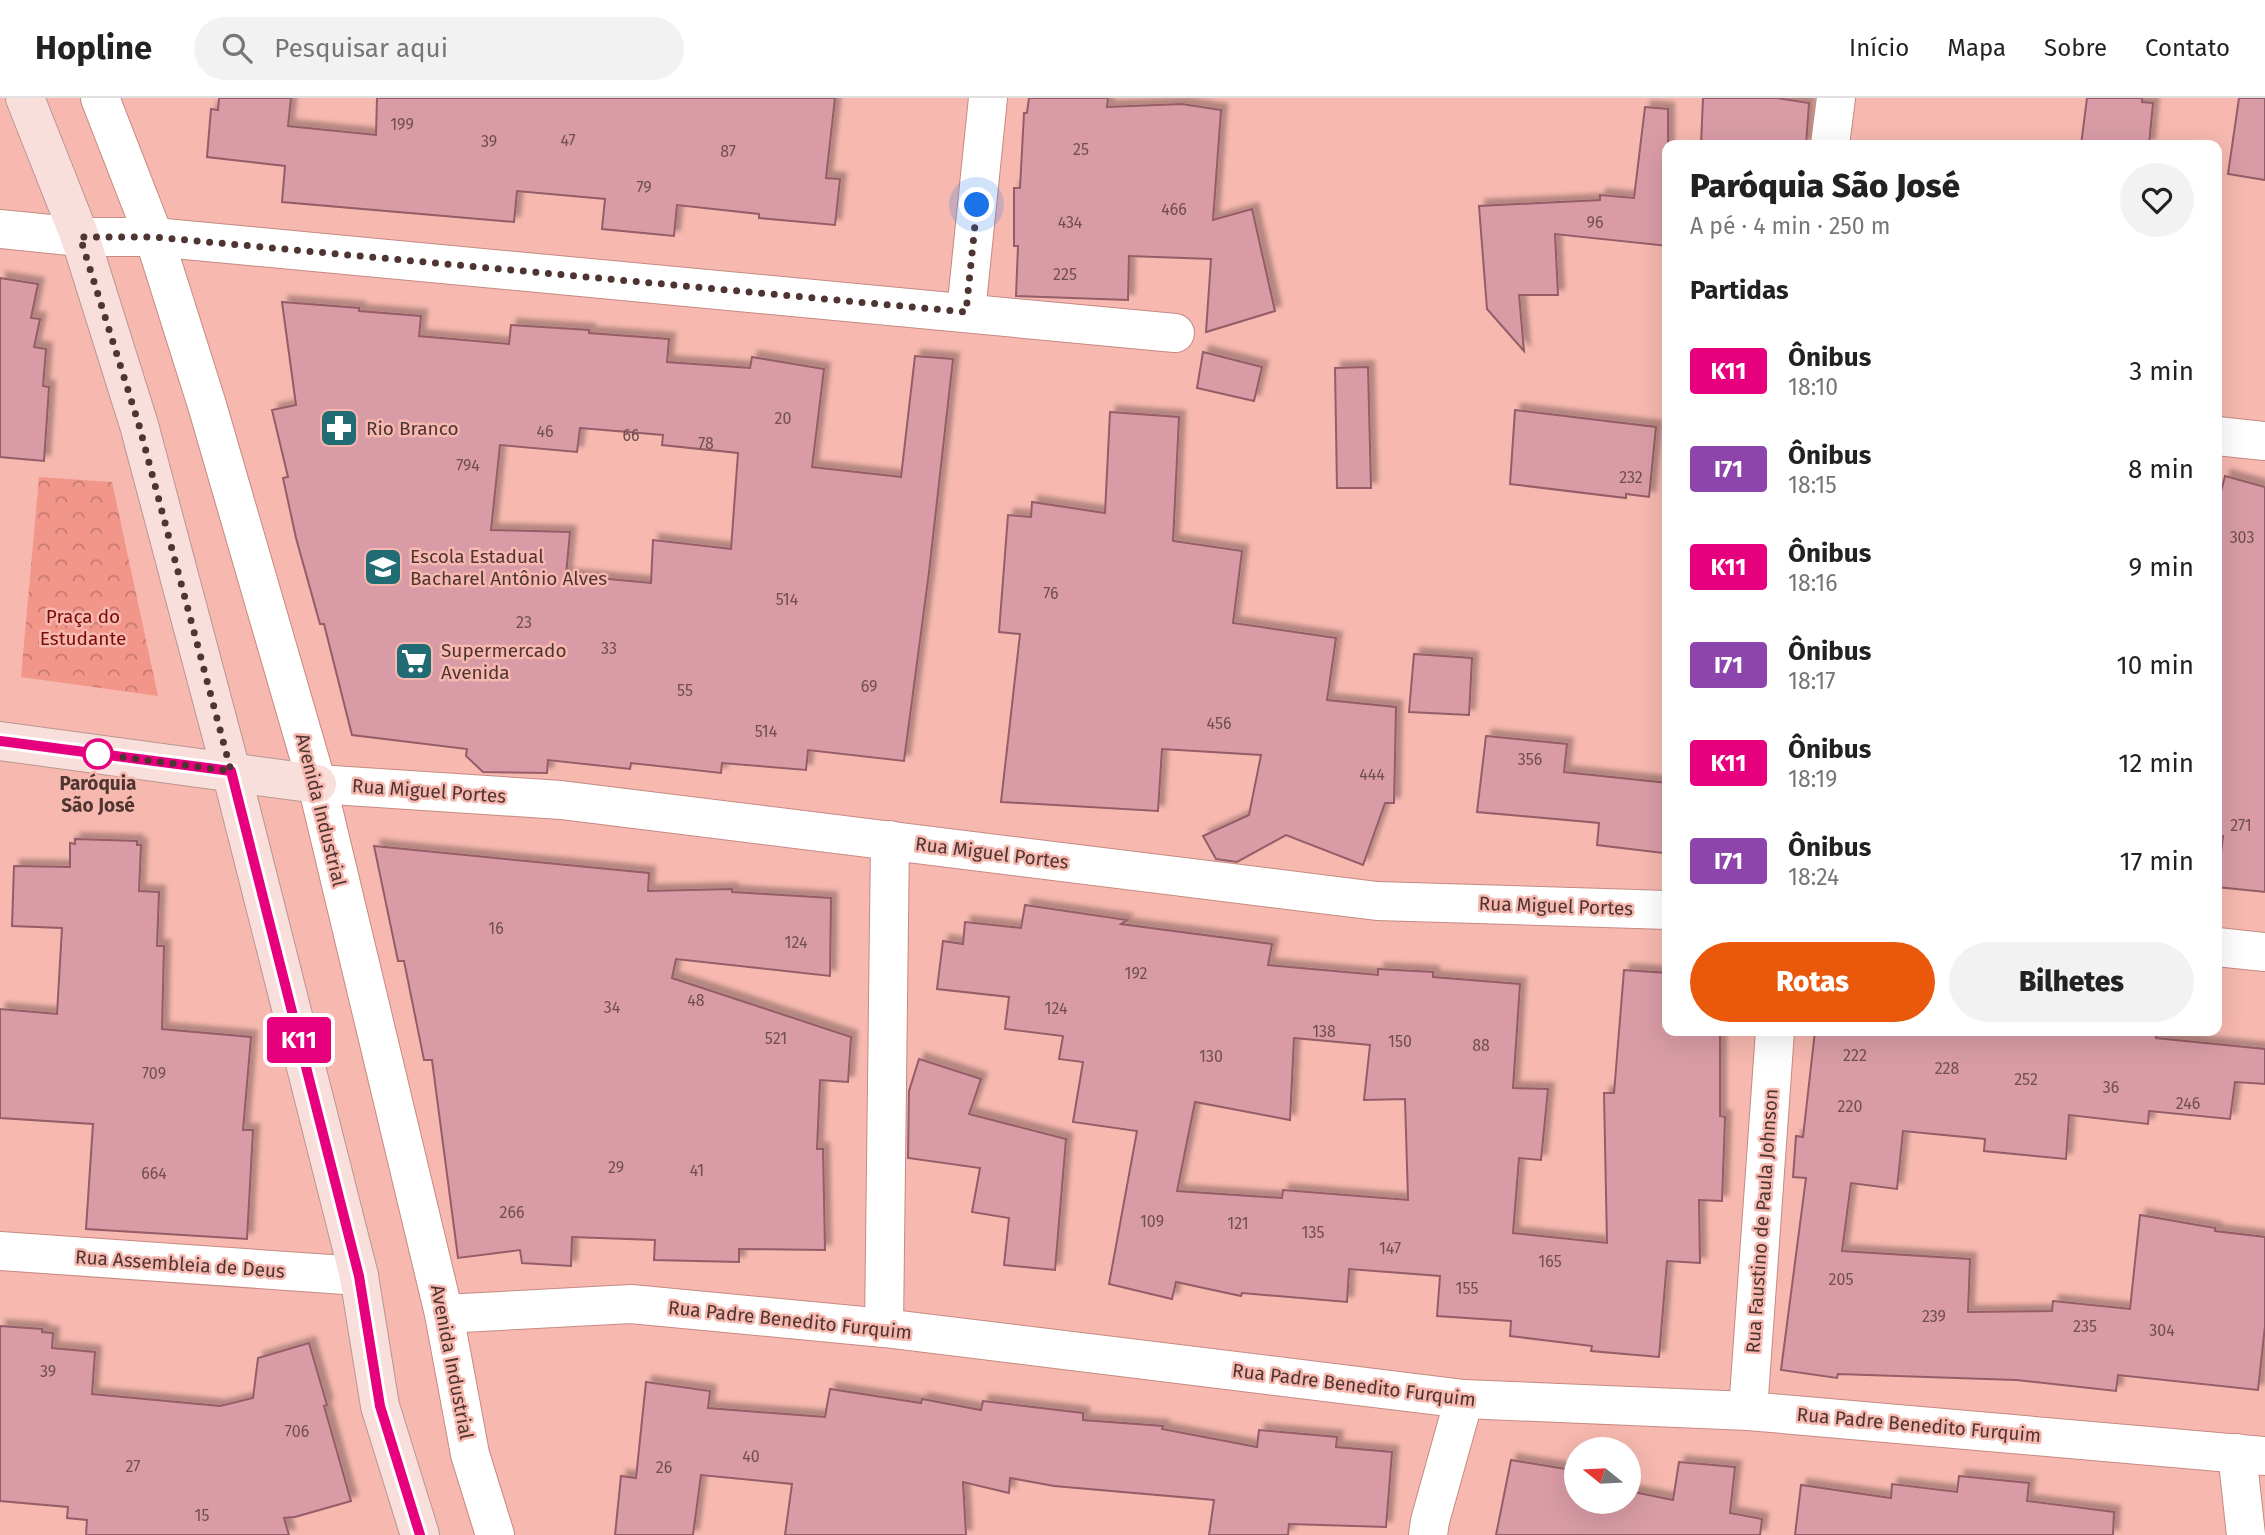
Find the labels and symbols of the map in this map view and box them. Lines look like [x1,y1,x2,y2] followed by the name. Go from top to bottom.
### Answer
[390,115,414,134] house number: 199
[560,131,576,150] house number: 47
[481,132,497,151] house number: 39
[1073,140,1089,159] house number: 25
[720,142,736,161] house number: 87
[636,178,652,197] house number: 79
[959,187,994,222] your location
[1161,200,1187,219] house number: 466
[1058,213,1083,232] house number: 434
[1587,213,1603,232] house number: 96
[1053,265,1077,284] house number: 225
[318,407,360,449] pharmacy icon: Rio Branco
[775,409,791,428] house number: 20
[366,417,458,440] place label: Rio Branco
[536,422,554,441] house number: 46
[622,426,640,445] house number: 66
[698,434,714,453] house number: 78
[456,456,480,475] house number: 794
[1619,468,1643,487] house number: 232
[2230,528,2254,547] house number: 303
[410,545,607,590] place label: Escola Estadual Bacharel Antônio Alves
[362,546,404,588] school or university icon: Escola Estadual Bacharel Antônio Alves
[1043,584,1059,603] house number: 76
[776,590,799,609] house number: 514
[40,605,126,650] park label: Praça do Estudante
[516,613,532,632] house number: 23
[441,639,566,684] place label: Supermercado Avenida
[601,639,617,658] house number: 33
[393,640,435,682] supermarket icon: Supermercado Avenida
[861,677,877,696] house number: 69
[677,681,693,700] house number: 55
[1207,714,1231,733] house number: 456
[755,722,778,741] house number: 514
[291,731,351,889] street label: Avenida Industrial
[83,739,113,769] marker: Paróquia São José
[1518,750,1542,769] house number: 356
[1359,765,1385,784] house number: 444
[59,772,137,817] place label: Paróquia São José
[351,774,507,808] street label: Rua Miguel Portes
[2230,816,2252,835] house number: 271
[914,832,1070,874] street label: Rua Miguel Portes
[1478,892,1634,920] street label: Rua Miguel Portes
[488,919,504,938] house number: 16
[785,933,808,952] house number: 124
[1125,964,1148,983] house number: 192
[687,991,705,1010] house number: 48
[604,998,621,1017] house number: 34
[1045,999,1068,1018] house number: 124
[259,1017,339,1063] line badge: K11
[1312,1022,1336,1041] house number: 138
[765,1029,787,1048] house number: 521
[1388,1032,1412,1051] house number: 150
[1472,1036,1490,1055] house number: 88
[1843,1046,1867,1065] house number: 222
[1199,1047,1223,1066] house number: 130
[1935,1059,1960,1078] house number: 228
[142,1064,166,1083] house number: 709
[2014,1070,2038,1089] house number: 252
[2103,1078,2119,1097] house number: 36
[1741,1088,1783,1354] street label: Rua Faustino de Paula Johnson
[2176,1094,2200,1113] house number: 246
[1838,1097,1862,1116] house number: 220
[608,1158,624,1177] house number: 29
[690,1161,704,1180] house number: 41
[141,1164,167,1183] house number: 664
[500,1203,524,1222] house number: 266
[1140,1212,1164,1231] house number: 109
[1227,1214,1249,1233] house number: 121
[1302,1223,1324,1242] house number: 135
[1379,1239,1401,1258] house number: 147
[74,1245,286,1283] street label: Rua Assembleia de Deus
[1538,1252,1562,1271] house number: 165
[1829,1270,1853,1289] house number: 205
[1456,1279,1478,1298] house number: 155
[426,1283,478,1442] street label: Avenida Industrial
[667,1296,913,1344] street label: Rua Padre Benedito Furquim
[1922,1307,1946,1326] house number: 239
[2073,1317,2097,1336] house number: 235
[2149,1321,2175,1340] house number: 304
[1231,1359,1477,1411] street label: Rua Padre Benedito Furquim
[40,1362,56,1381] house number: 39
[1796,1403,2042,1447] street label: Rua Padre Benedito Furquim
[285,1422,309,1441] house number: 706
[1564,1437,1642,1514] north arrow
[742,1447,760,1466] house number: 40
[126,1457,140,1476] house number: 27
[656,1458,672,1477] house number: 26
[195,1506,209,1525] house number: 15

